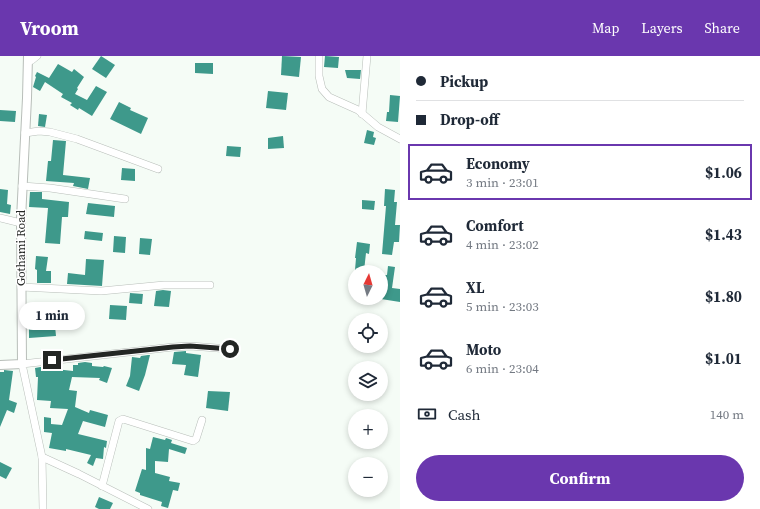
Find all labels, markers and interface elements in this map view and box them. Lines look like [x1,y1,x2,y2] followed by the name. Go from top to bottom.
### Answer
[20,15,79,41] text: Vroom
[592,18,619,38] text: Map
[641,18,683,38] text: Layers
[705,18,740,38] text: Share
[440,71,488,92] text: Pickup
[440,109,499,130] text: Drop-off
[466,153,530,174] text: Economy
[418,154,454,190] icon: car
[705,162,742,183] text: $1.06
[466,174,539,191] text: 3 min · 23:01
[13,210,29,286] street label: Gothami Road
[466,215,524,236] text: Comfort
[418,216,454,252] icon: car
[705,224,742,245] text: $1.43
[466,236,539,253] text: 4 min · 23:02
[348,265,388,305] north arrow
[348,265,388,497] map controls
[466,277,485,298] text: XL
[418,278,454,314] icon: car
[705,286,742,307] text: $1.80
[466,298,539,315] text: 5 min · 23:03
[19,302,85,330] callout: 1 min
[35,307,69,324] text: 1 min
[348,313,388,353] button: locate
[466,339,501,360] text: Moto
[221,340,239,358] route start
[418,340,454,376] icon: car
[705,348,742,369] text: $1.01
[43,351,61,369] route end
[466,360,539,377] text: 6 min · 23:04
[348,361,388,401] button: layers
[416,403,438,425] icon: cash
[448,404,480,425] text: Cash
[710,406,744,423] text: 140 m
[348,409,388,449] button: +
[416,455,744,501] button: Confirm
[348,457,388,497] button: −

